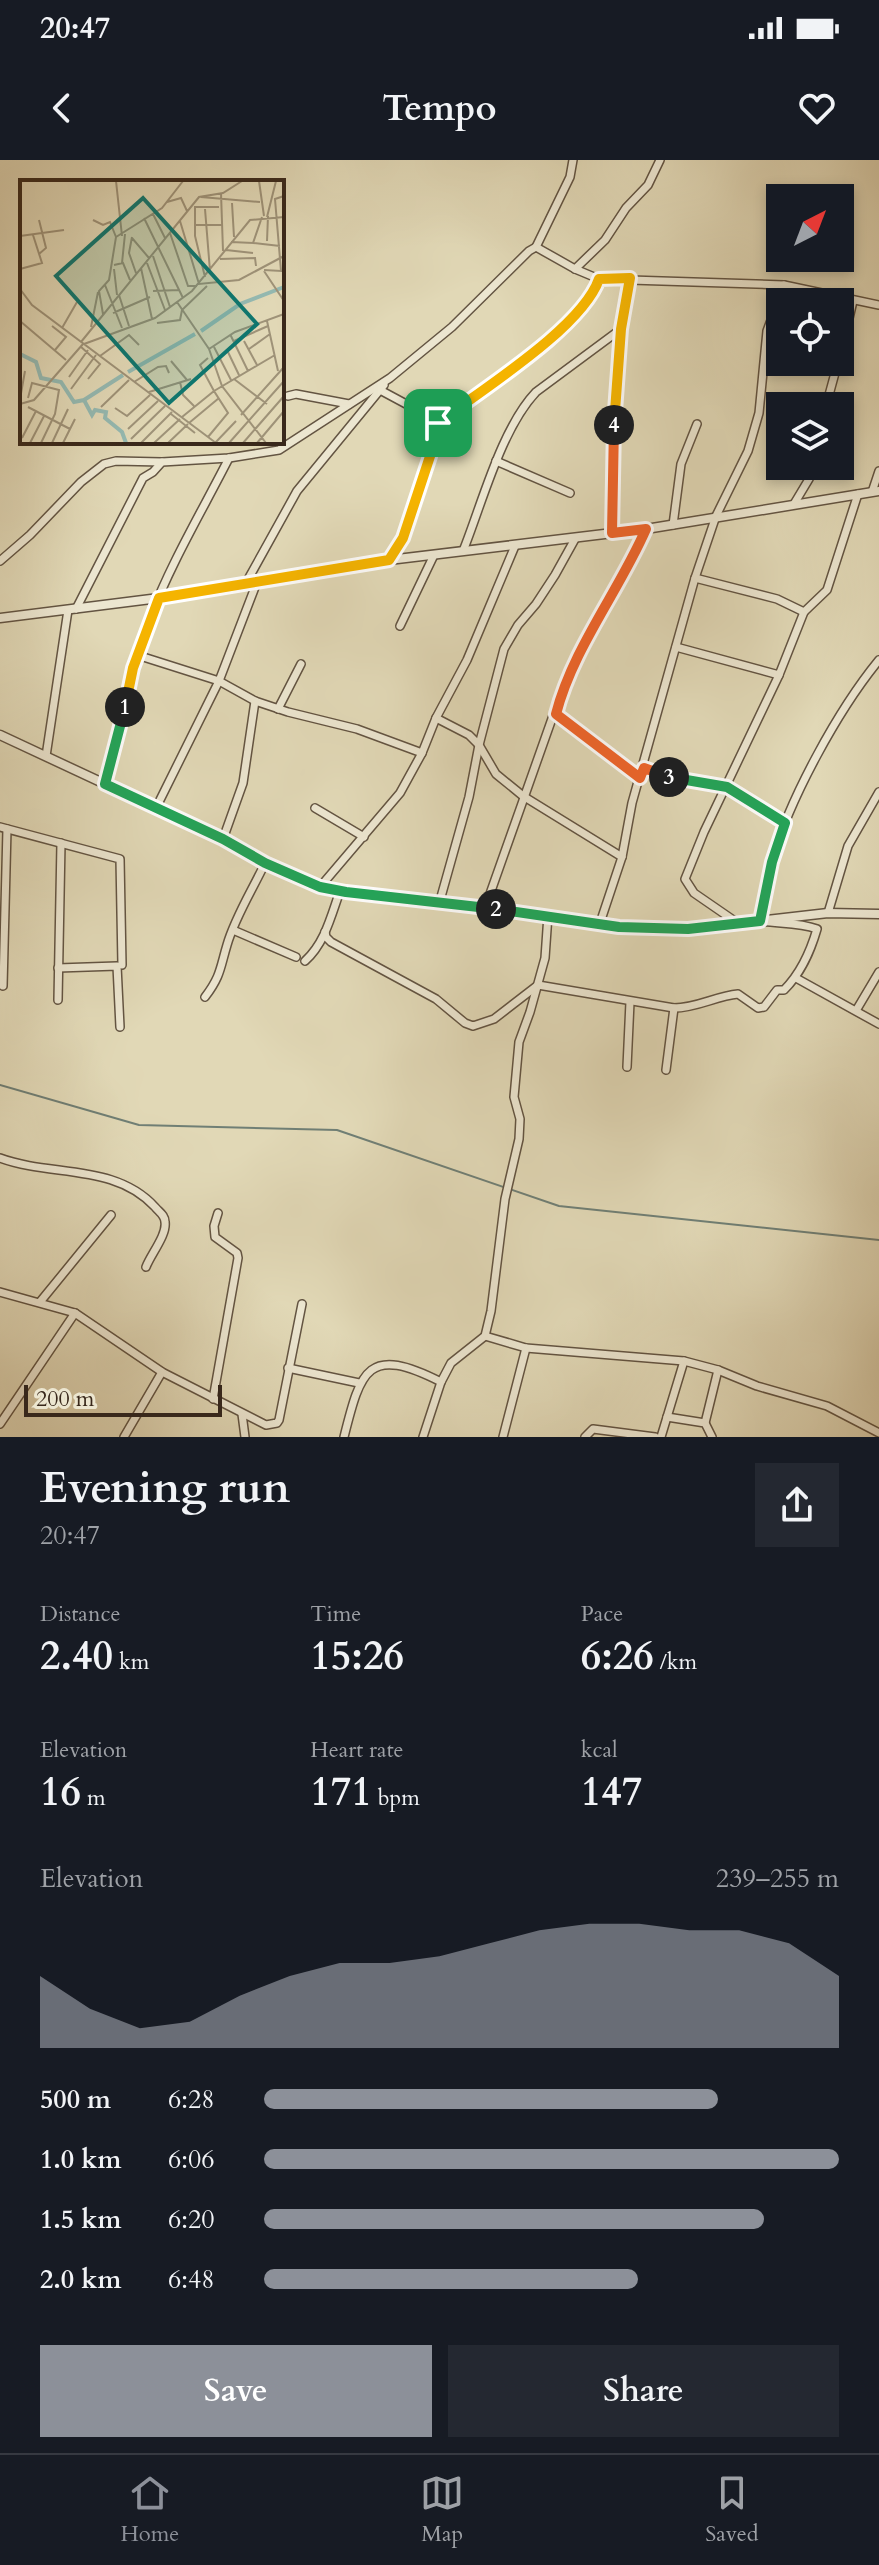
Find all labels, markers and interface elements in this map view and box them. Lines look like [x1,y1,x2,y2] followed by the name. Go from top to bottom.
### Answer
[40,8,110,49] text: 20:47
[382,84,497,133] text: Tempo
[40,86,84,130] icon: back
[795,86,839,130] icon: heart
[20,180,284,444] inset map
[766,184,854,272] north arrow
[766,184,854,480] map controls
[766,288,854,376] button: locate
[404,389,472,457] pin
[766,392,854,480] button: layers
[416,401,460,445] icon: arrive
[594,405,634,445] pin: 4
[608,410,620,440] text: 4
[105,687,145,727] pin: 1
[119,692,131,722] text: 1
[649,757,689,797] pin: 3
[663,762,675,792] text: 3
[476,889,516,929] pin: 2
[490,894,502,924] text: 2
[24,1381,222,1417] scale bar
[36,1384,94,1414] text: 200 m
[40,1458,290,1518] text: Evening run
[755,1463,839,1547] button: share
[40,1518,100,1553] text: 20:47
[40,1599,120,1629] text: Distance
[310,1599,361,1629] text: Time
[581,1599,623,1629] text: Pace
[40,1629,113,1684] text: 2.40
[310,1629,404,1684] text: 15:26
[581,1629,654,1684] text: 6:26
[113,1647,149,1677] text: km
[654,1647,697,1677] text: /km
[40,1735,127,1765] text: Elevation
[310,1735,404,1765] text: Heart rate
[581,1735,618,1765] text: kcal
[40,1765,81,1820] text: 16
[310,1765,372,1820] text: 171
[581,1765,642,1820] text: 147
[81,1783,106,1813] text: m
[372,1783,420,1813] text: bpm
[40,1861,143,1896] text: Elevation
[716,1861,839,1896] text: 239–255 m
[40,2082,111,2117] text: 500 m
[168,2082,215,2117] text: 6:28
[40,2142,121,2177] text: 1.0 km
[168,2142,215,2177] text: 6:06
[40,2202,121,2237] text: 1.5 km
[168,2202,215,2237] text: 6:20
[40,2262,121,2297] text: 2.0 km
[168,2262,215,2297] text: 6:48
[40,2345,432,2437] button: Save
[448,2345,839,2437] button: Share
[120,2471,179,2549] tab: Home
[420,2471,464,2549] tab: Map
[705,2471,759,2549] tab: Saved

